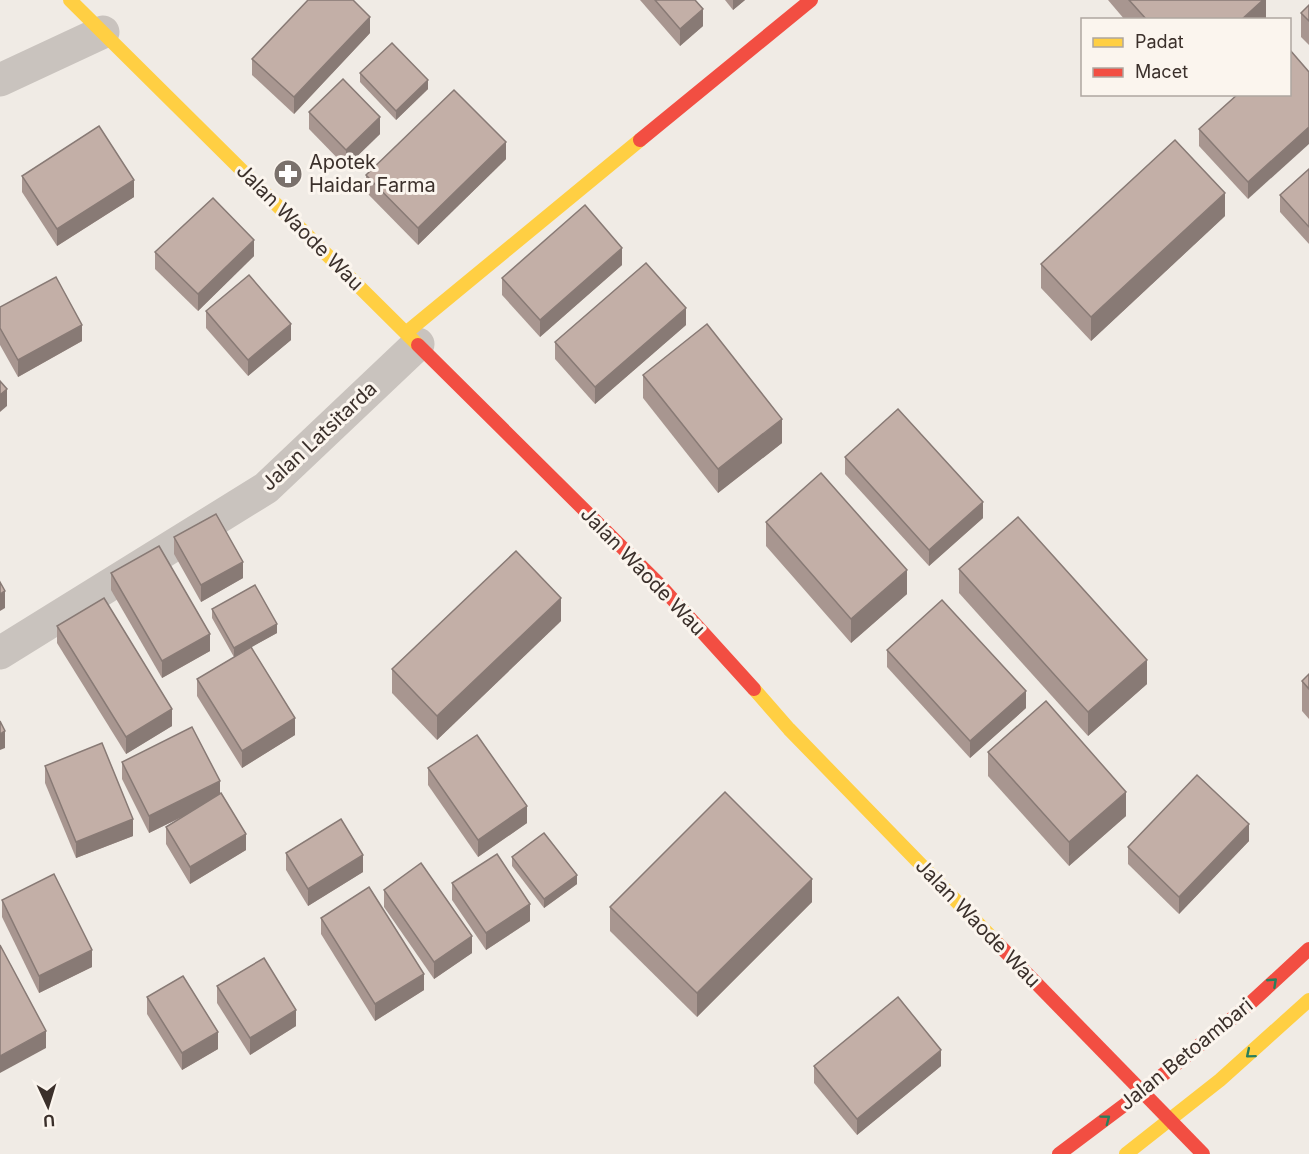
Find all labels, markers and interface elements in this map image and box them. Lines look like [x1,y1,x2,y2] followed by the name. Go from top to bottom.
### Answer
[1081,18,1291,96] legend
[1135,31,1184,52] text: Padat
[1135,61,1188,82] text: Macet
[309,150,436,197] place label: Apotek Haidar Farma
[272,158,304,190] pharmacy icon: Apotek Haidar Farma
[232,159,368,295] street label: Jalan Waode Wau
[256,376,382,496] street label: Jalan Latsitarda
[576,502,710,640] street label: Jalan Waode Wau
[911,854,1045,992] street label: Jalan Waode Wau
[1266,979,1277,990] one-way arrow
[1115,993,1257,1115] street label: Jalan Betoambari
[1246,1046,1257,1057] one-way arrow
[18,1076,78,1136] north arrow
[43,1111,56,1131] text: U
[1099,1115,1110,1126] one-way arrow

